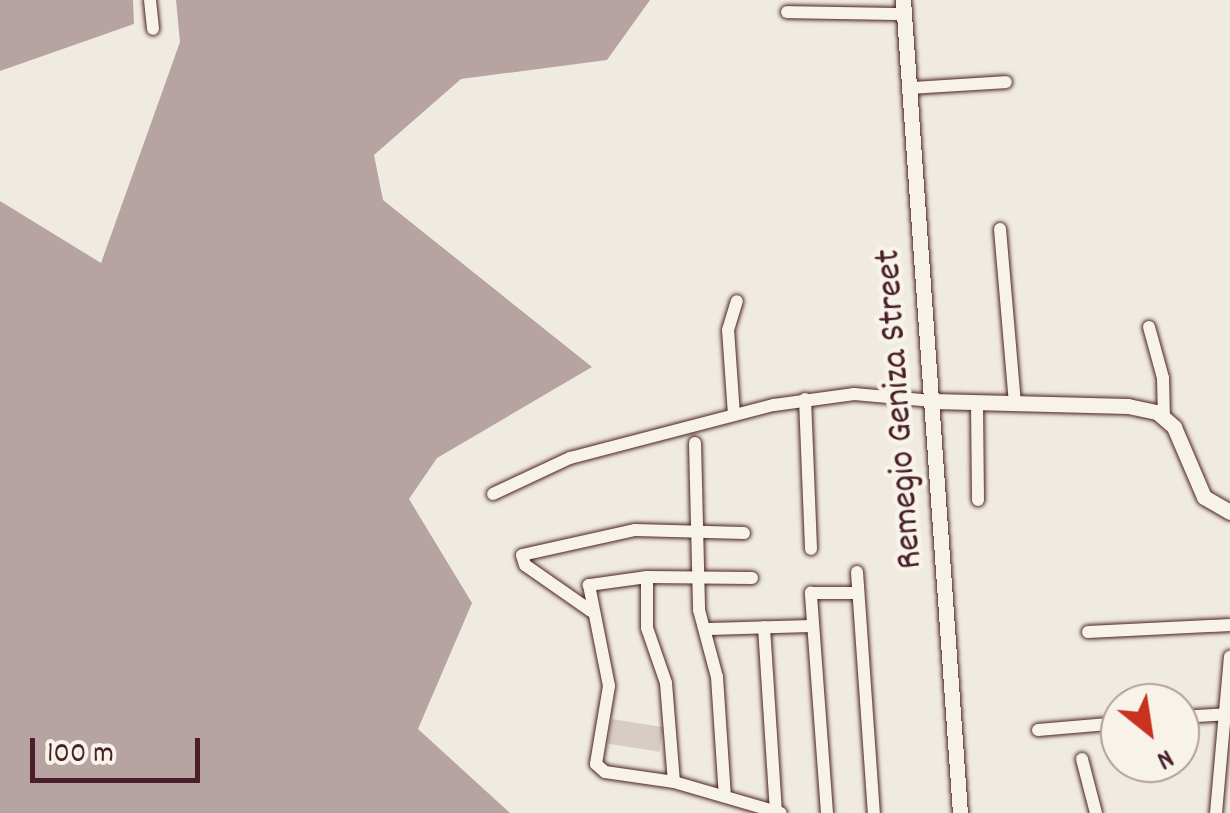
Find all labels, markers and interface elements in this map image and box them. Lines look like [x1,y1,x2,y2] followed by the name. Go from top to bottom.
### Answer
[867,247,935,571] street label: Remegio Geniza Street
[1100,683,1200,783] north arrow
[35,718,205,780] scale bar
[47,734,114,777] text: 100 m
[1148,736,1180,778] text: N

